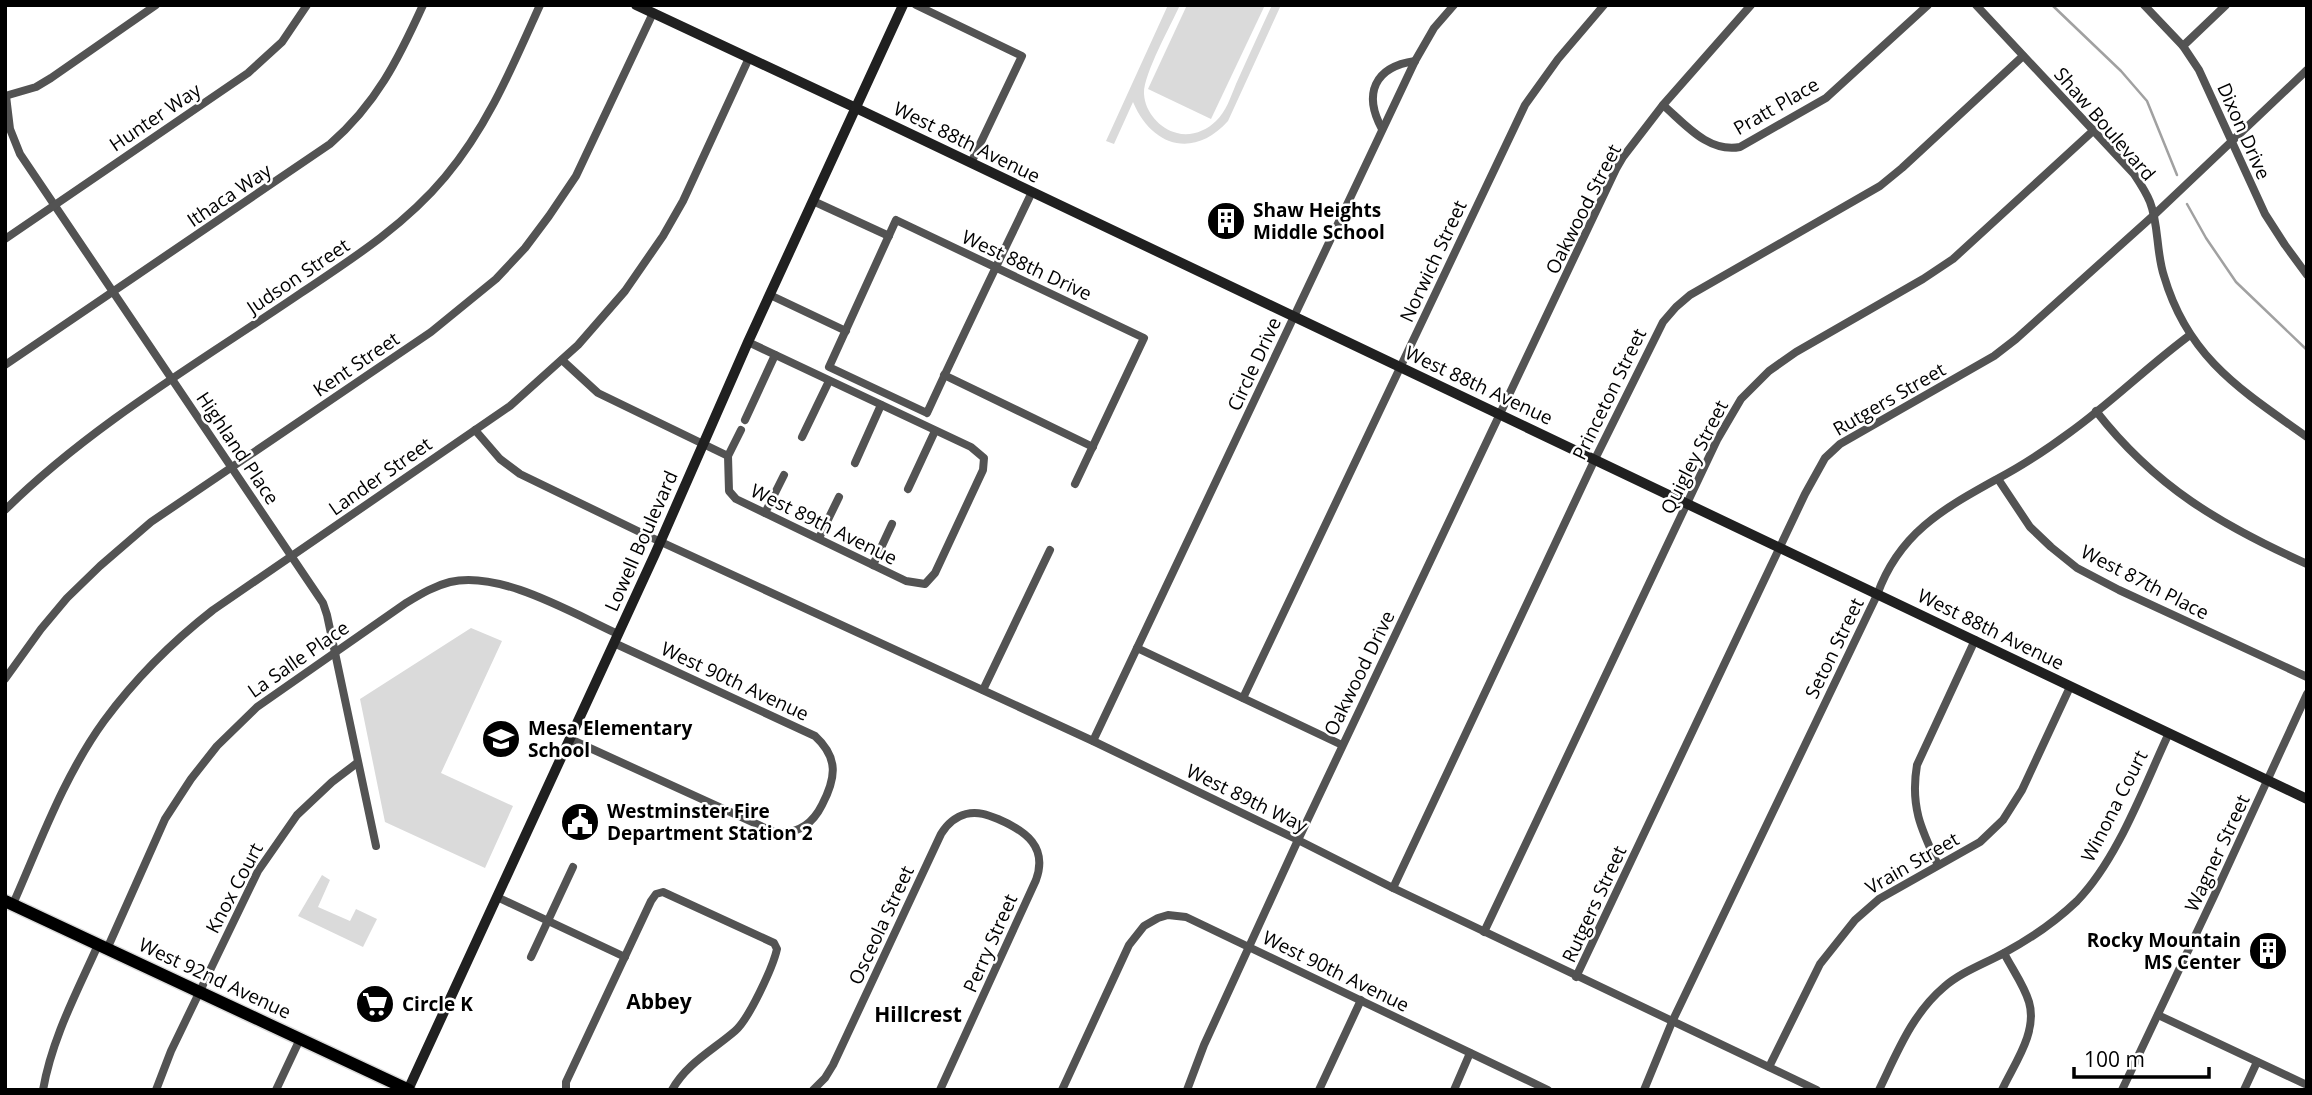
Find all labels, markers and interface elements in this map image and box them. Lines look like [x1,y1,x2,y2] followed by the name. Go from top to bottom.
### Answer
[2048,62,2162,186] street label: Shaw Boulevard
[1728,71,1824,141] street label: Pratt Place
[104,77,206,157] street label: Hunter Way
[2211,79,2277,183] street label: Dixon Drive
[889,95,1045,189] street label: West 88th Avenue
[1539,139,1627,278] street label: Oakwood Street
[182,157,277,233] street label: Ithaca Way
[1393,196,1473,326] street label: Norwich Street
[1253,197,1385,245] place label: Shaw Heights Middle School
[1205,200,1247,242] building icon: Shaw Heights Middle School
[958,224,1096,306] street label: West 88th Drive
[240,232,355,321] street label: Judson Street
[1221,313,1287,415] street label: Circle Drive
[1566,324,1652,464] street label: Princeton Street
[308,325,404,402] street label: Kent Street
[1401,339,1557,431] street label: West 88th Avenue
[1828,356,1950,442] street label: Rutgers Street
[191,386,285,510] street label: Highland Place
[1654,395,1734,518] street label: Quigley Street
[323,431,437,521] street label: Lander Street
[598,466,684,616] street label: Lowell Boulevard
[746,477,902,571] street label: West 89th Avenue
[2076,538,2214,626] street label: West 87th Place
[1913,582,2069,676] street label: West 88th Avenue
[1798,593,1870,703] street label: Seton Street
[1318,606,1400,740] street label: Oakwood Drive
[242,614,354,704] street label: La Salle Place
[657,635,813,727] street label: West 90th Avenue
[528,715,692,763] place label: Mesa Elementary School
[480,718,522,760] school or university icon: Mesa Elementary School
[2075,745,2153,866] street label: Winona Court
[1182,757,1312,839] street label: West 89th Way
[2178,790,2256,916] street label: Wagner Street
[607,798,813,846] place label: Westminster Fire Department Station 2
[559,801,601,843] public building icon: Westminster Fire Department Station 2
[1860,826,1964,900] street label: Vrain Street
[199,838,269,938] street label: Knox Court
[1556,841,1632,967] street label: Rutgers Street
[842,861,920,989] street label: Osceola Street
[957,889,1023,996] street label: Perry Street
[1258,924,1414,1018] street label: West 90th Avenue
[2087,927,2241,975] place label: Rocky Mountain MS Center
[2247,930,2289,972] building icon: Rocky Mountain MS Center
[135,931,295,1025] street label: West 92nd Avenue
[354,983,396,1025] supermarket icon: Circle K
[626,987,692,1015] district label: Abbey
[402,991,473,1017] place label: Circle K
[874,1000,962,1028] district label: Hillcrest
[2074,1036,2209,1080] scale bar
[2084,1045,2145,1073] text: 100 m

